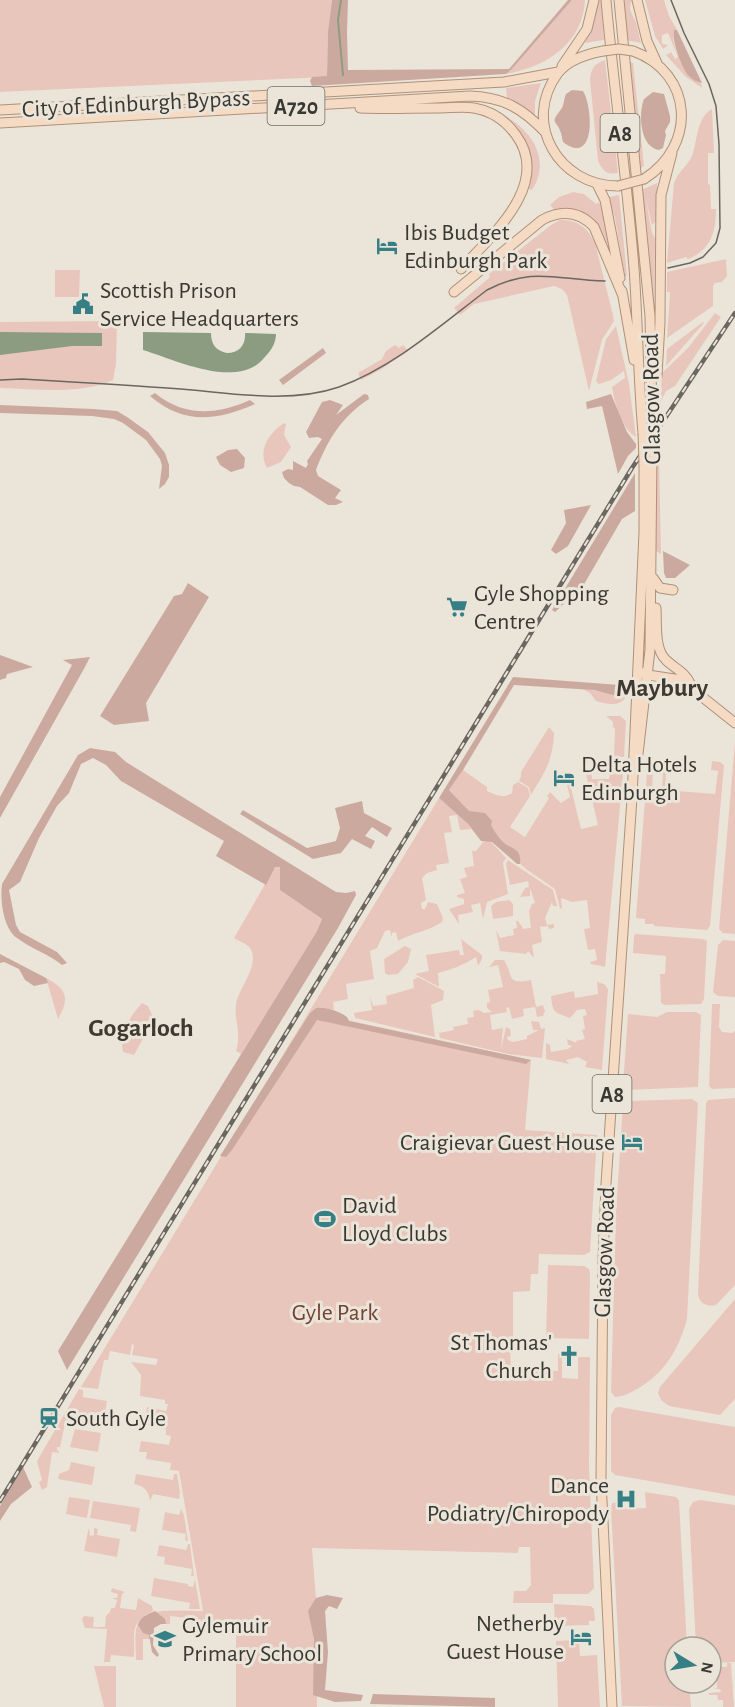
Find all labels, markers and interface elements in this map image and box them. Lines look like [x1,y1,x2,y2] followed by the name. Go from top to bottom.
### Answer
[21,86,251,122] street label: City of Edinburgh Bypass
[268,87,324,125] road number: A720
[600,114,640,152] road number: A8
[404,221,547,273] place label: Ibis Budget Edinburgh Park
[375,234,399,258] hotel icon: Ibis Budget Edinburgh Park
[100,279,299,331] place label: Scottish Prison Service Headquarters
[71,292,95,316] public building icon: Scottish Prison Service Headquarters
[639,333,665,465] street label: Glasgow Road
[474,582,609,634] place label: Gyle Shopping Centre
[445,595,469,619] supermarket icon: Gyle Shopping Centre
[616,675,709,701] district label: Maybury
[581,753,697,805] place label: Delta Hotels Edinburgh
[552,766,576,790] hotel icon: Delta Hotels Edinburgh
[88,1015,194,1041] district label: Gogarloch
[592,1075,632,1113] road number: A8
[620,1130,644,1154] hotel icon: Craigievar Guest House
[400,1131,615,1155] place label: Craigievar Guest House
[591,1186,619,1318] street label: Glasgow Road
[342,1194,448,1246] place label: David Lloyd Clubs
[313,1207,337,1231] sports icon: David Lloyd Clubs
[292,1301,378,1325] park label: Gyle Park
[450,1331,552,1383] place label: St Thomas' Church
[557,1344,581,1368] church icon: St Thomas' Church
[37,1406,61,1430] station icon: South Gyle
[66,1407,166,1431] place label: South Gyle
[427,1474,609,1526] place label: Dance Podiatry/Chiropody
[614,1487,638,1511] hospital icon: Dance Podiatry/Chiropody
[446,1612,564,1664] place label: Netherby Guest House
[182,1614,322,1666] place label: Gylemuir Primary School
[569,1625,593,1649] hotel icon: Netherby Guest House
[153,1627,177,1651] school or university icon: Gylemuir Primary School
[663,1635,723,1695] north arrow
[698,1661,716,1675] text: N

